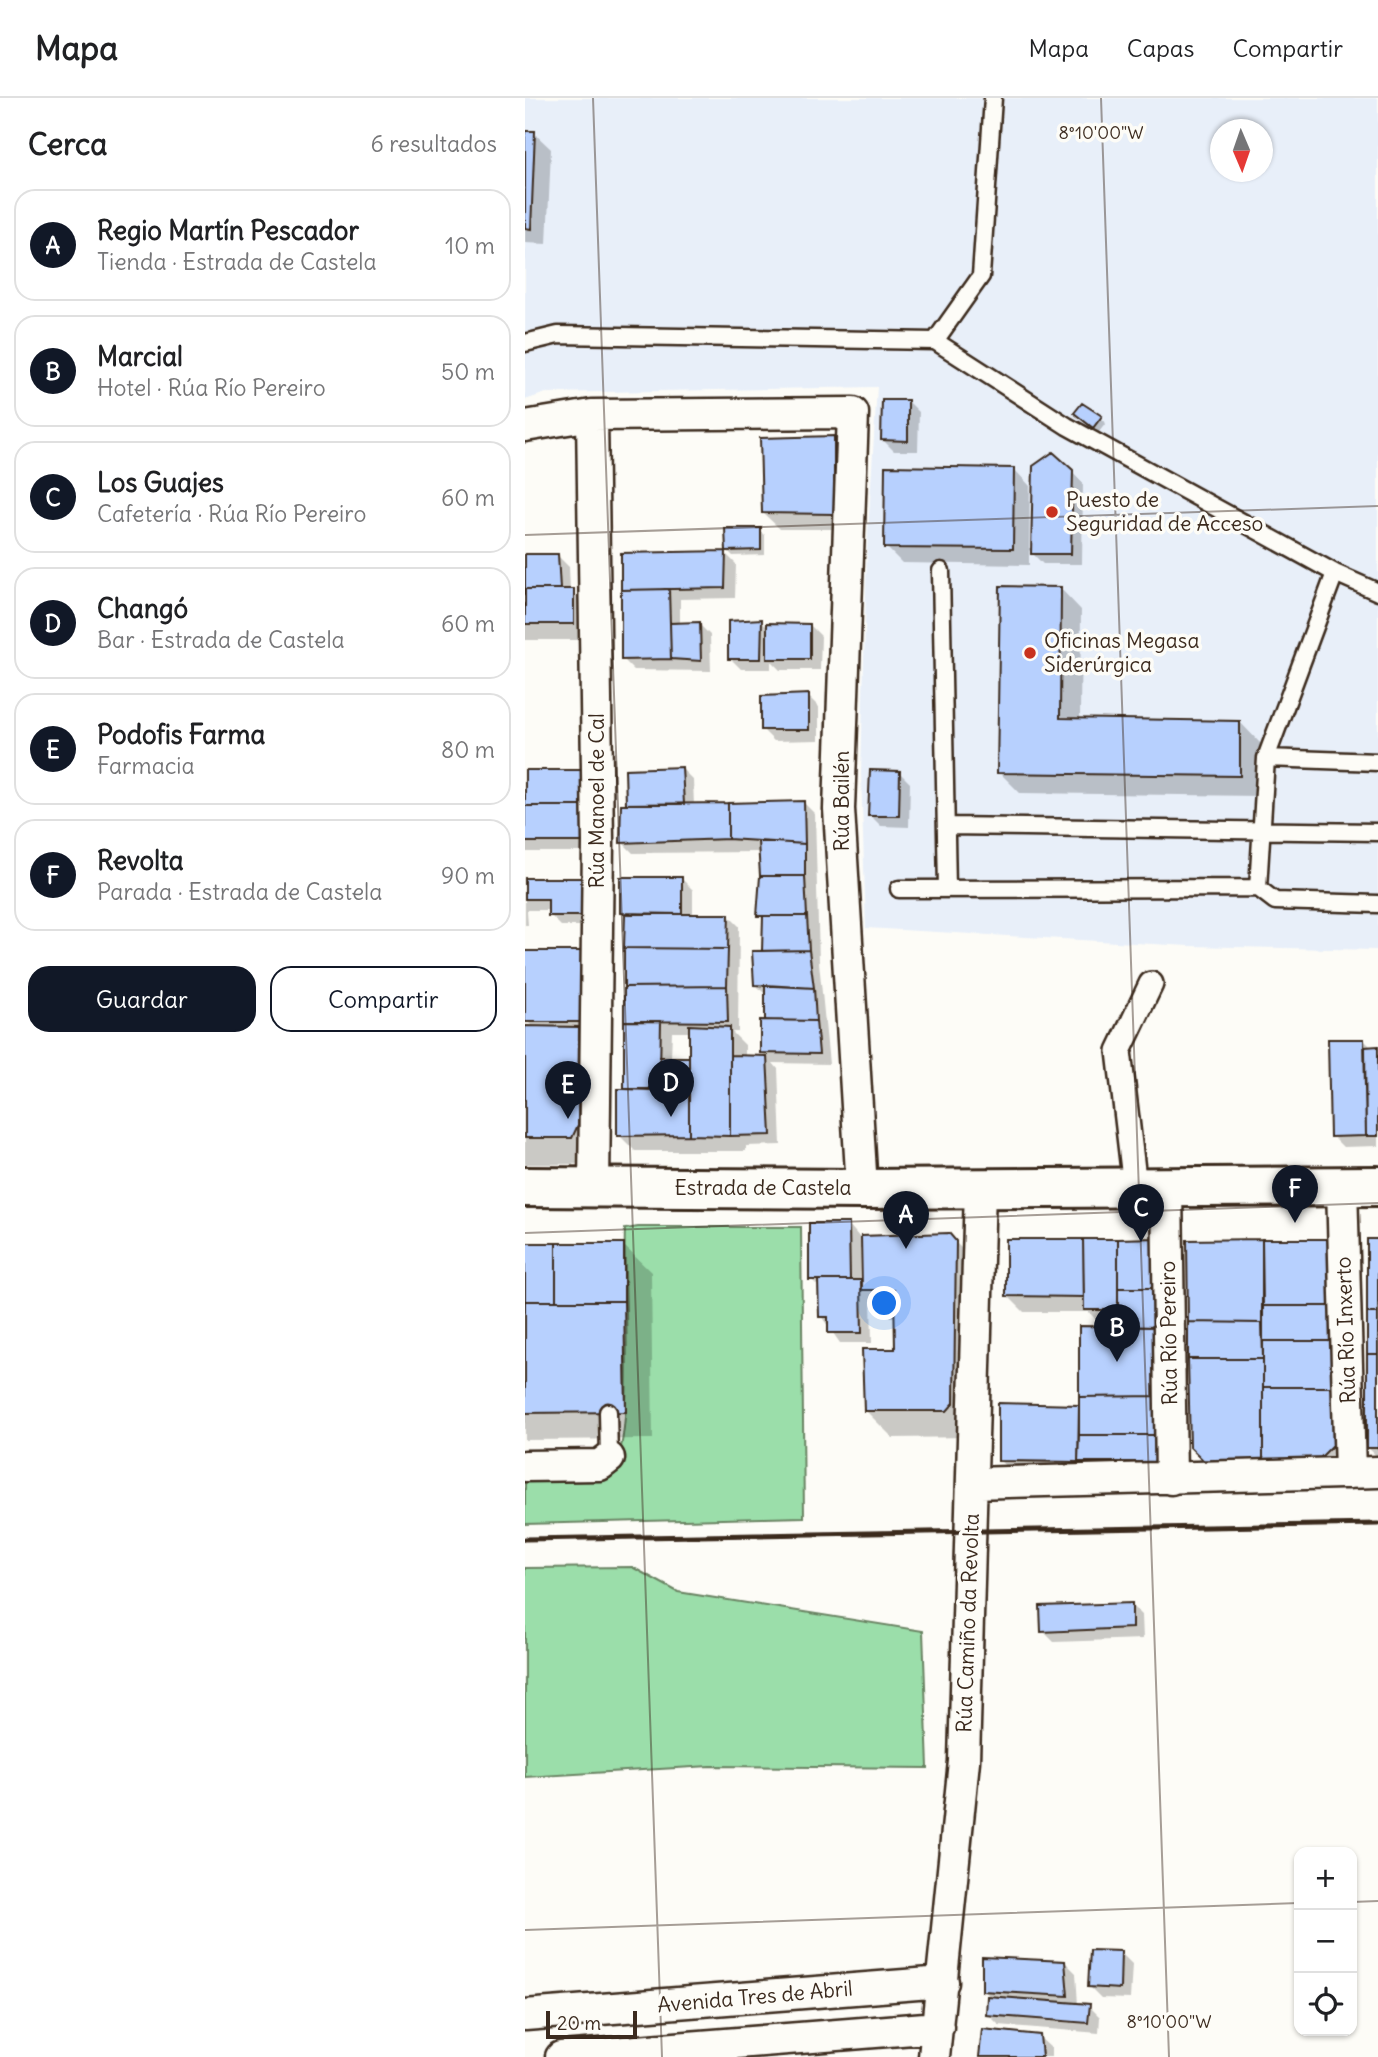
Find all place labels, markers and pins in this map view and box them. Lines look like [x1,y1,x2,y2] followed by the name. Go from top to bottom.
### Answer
[1066,486,1263,537] place label: Puesto de Seguridad de Acceso
[1044,504,1060,520] marker: Puesto de Seguridad de Acceso
[1044,627,1199,678] place label: Oficinas Megasa Siderúrgica
[1022,645,1038,661] marker: Oficinas Megasa Siderúrgica
[648,1059,694,1117] pin: D
[545,1061,591,1119] pin: E
[1272,1165,1318,1223] pin: F
[1118,1184,1164,1242] pin: C
[883,1191,929,1249] pin: A
[1094,1304,1140,1362] pin: B

